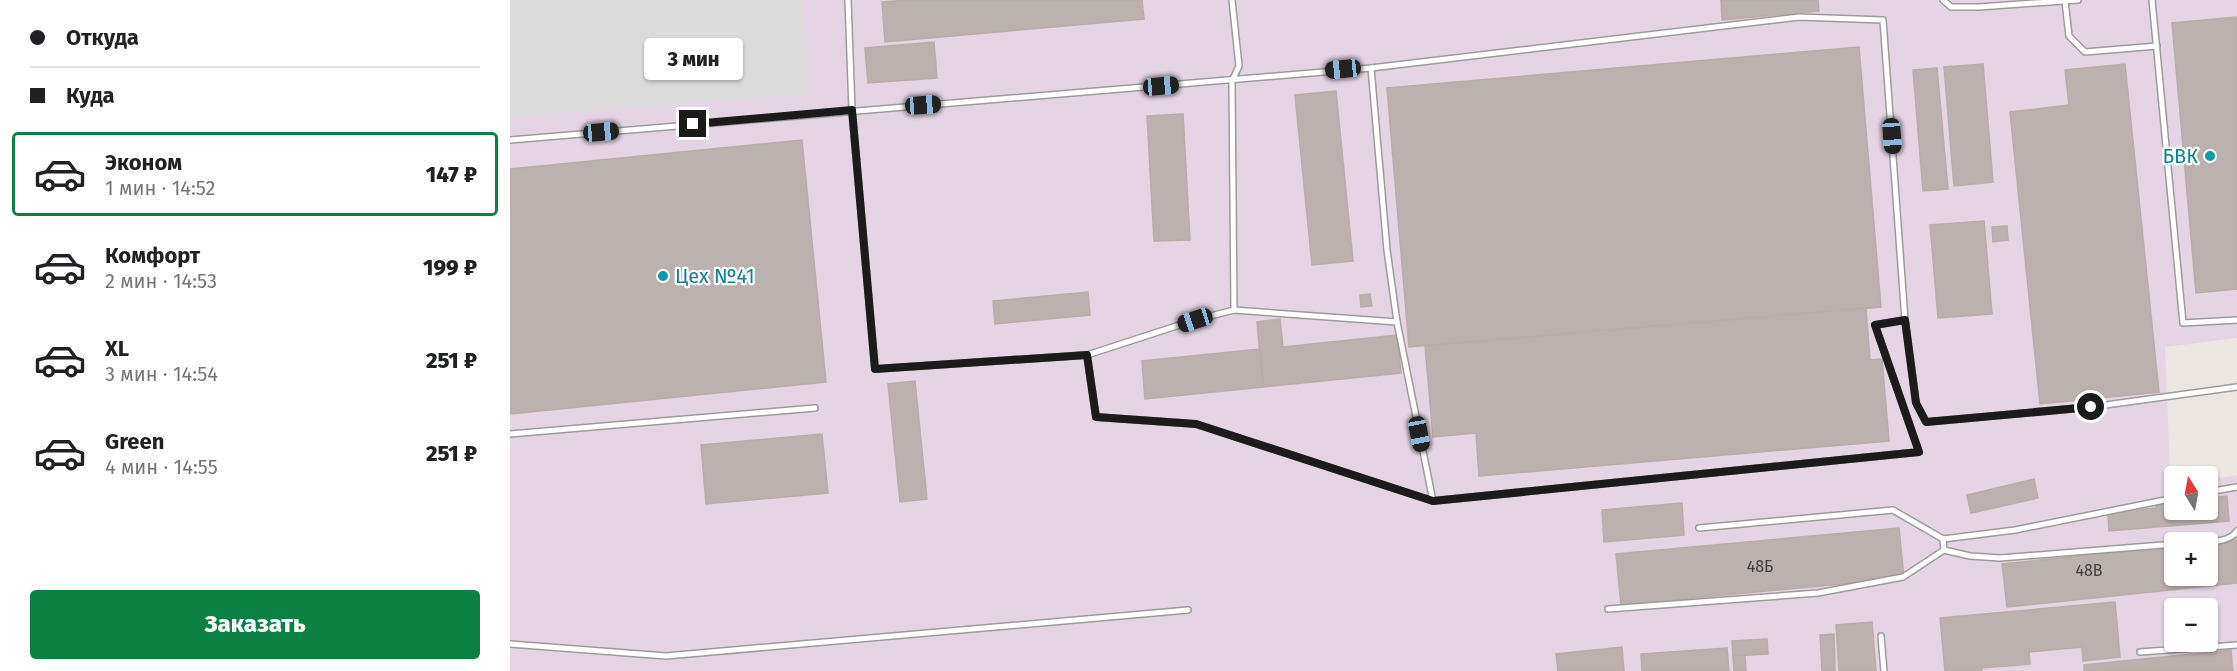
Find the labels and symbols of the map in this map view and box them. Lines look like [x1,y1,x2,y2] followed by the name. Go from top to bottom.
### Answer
[644,37,742,79] callout: 3 мин
[1324,58,1362,80] car
[1142,75,1180,97] car
[904,95,942,115] car
[679,110,706,137] route end
[1882,117,1902,155] car
[582,121,620,143] car
[2162,144,2198,168] place label: БВК
[2203,149,2217,163] marker: БВК
[675,264,755,288] place label: Цех №41
[656,269,670,283] marker: Цех №41
[1175,306,1215,334] car
[2077,393,2104,420] route start
[1407,415,1431,453] car
[2164,466,2218,520] north arrow
[1747,557,1773,576] house number: 48Б
[2075,561,2103,580] house number: 48В

